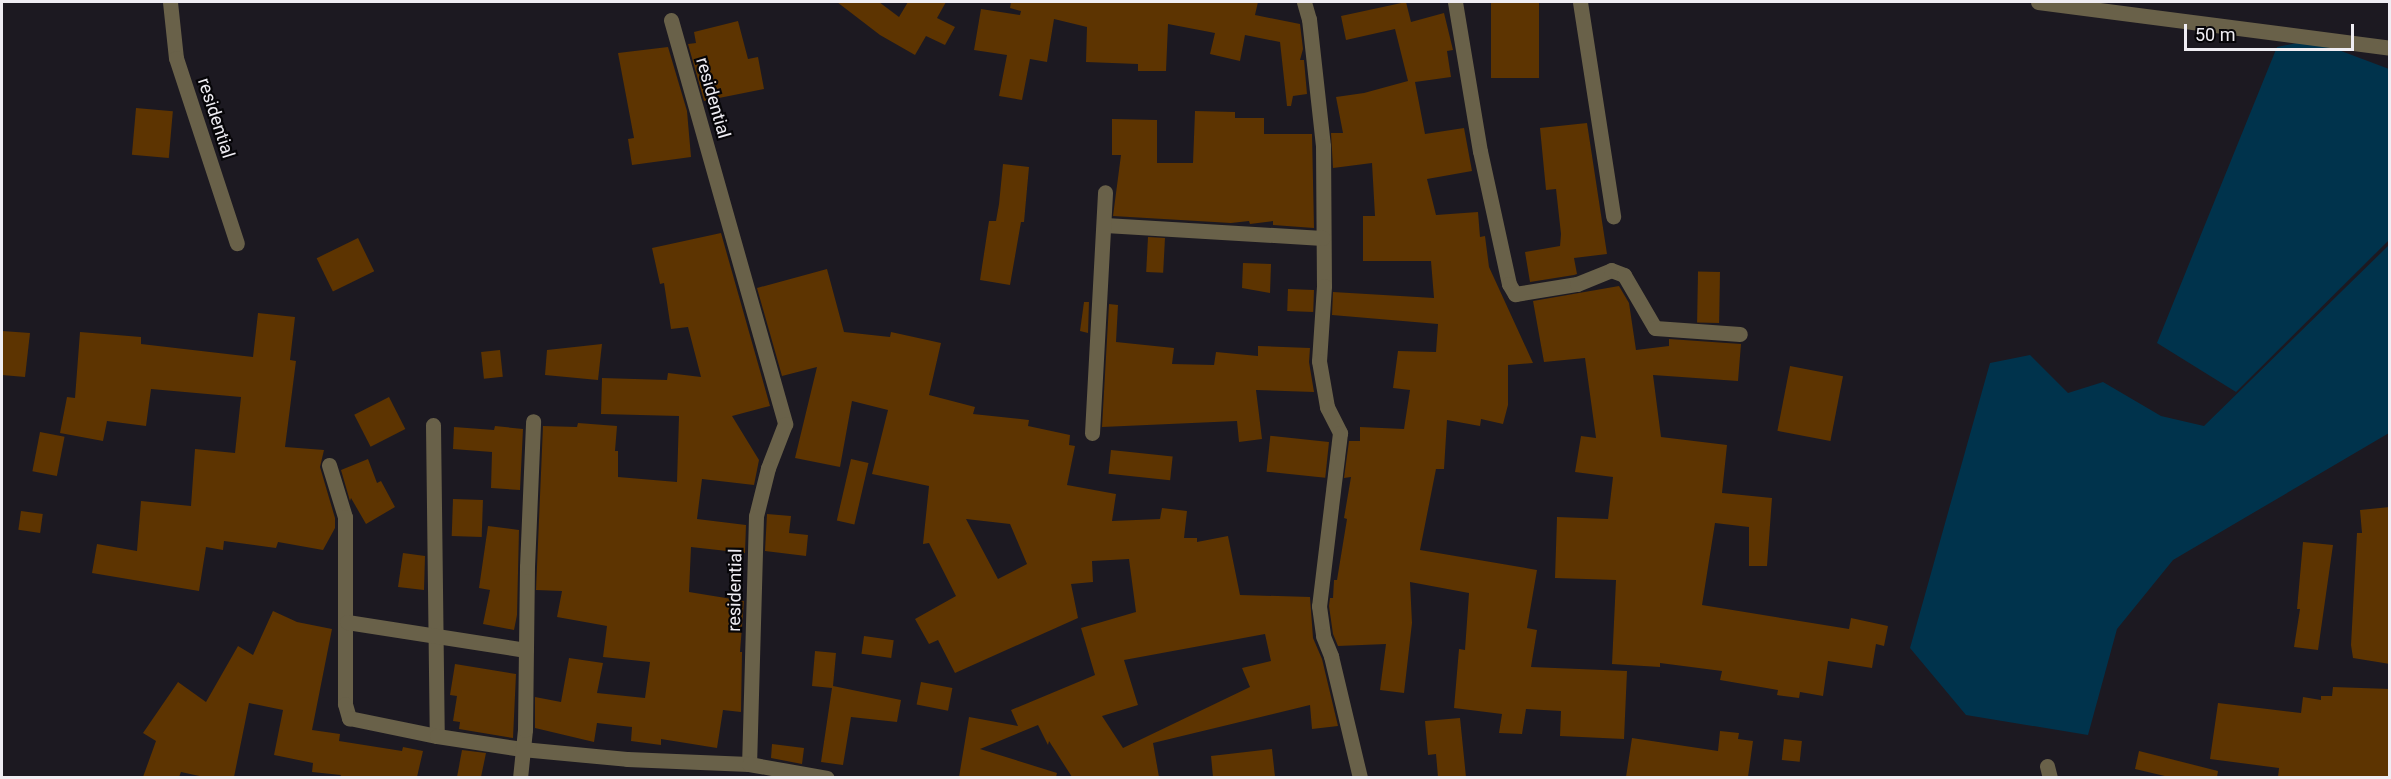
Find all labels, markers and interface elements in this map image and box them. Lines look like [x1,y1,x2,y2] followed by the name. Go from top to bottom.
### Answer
[2187,12,2356,50] scale bar
[2195,24,2235,45] text: 50 m
[691,55,735,141] street label: residential
[193,75,239,161] street label: residential
[723,548,747,632] street label: residential

